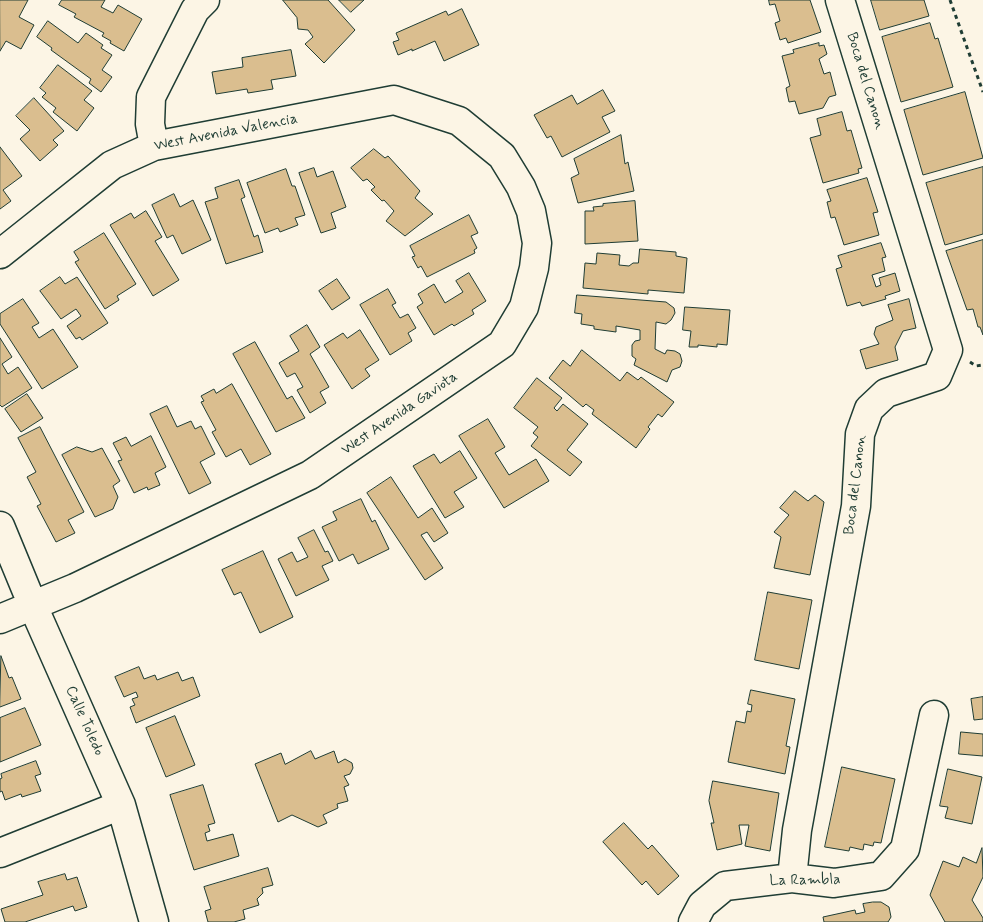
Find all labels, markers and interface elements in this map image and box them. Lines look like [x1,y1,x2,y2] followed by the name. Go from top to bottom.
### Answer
[842,30,888,132] street label: Boca del Canon
[153,110,299,156] street label: West Avenida Valencia
[338,368,462,460] street label: West Avenida Gaviota
[841,434,871,536] street label: Boca del Canon
[61,683,107,759] street label: Calle Toledo
[769,871,841,891] street label: La Rambla

